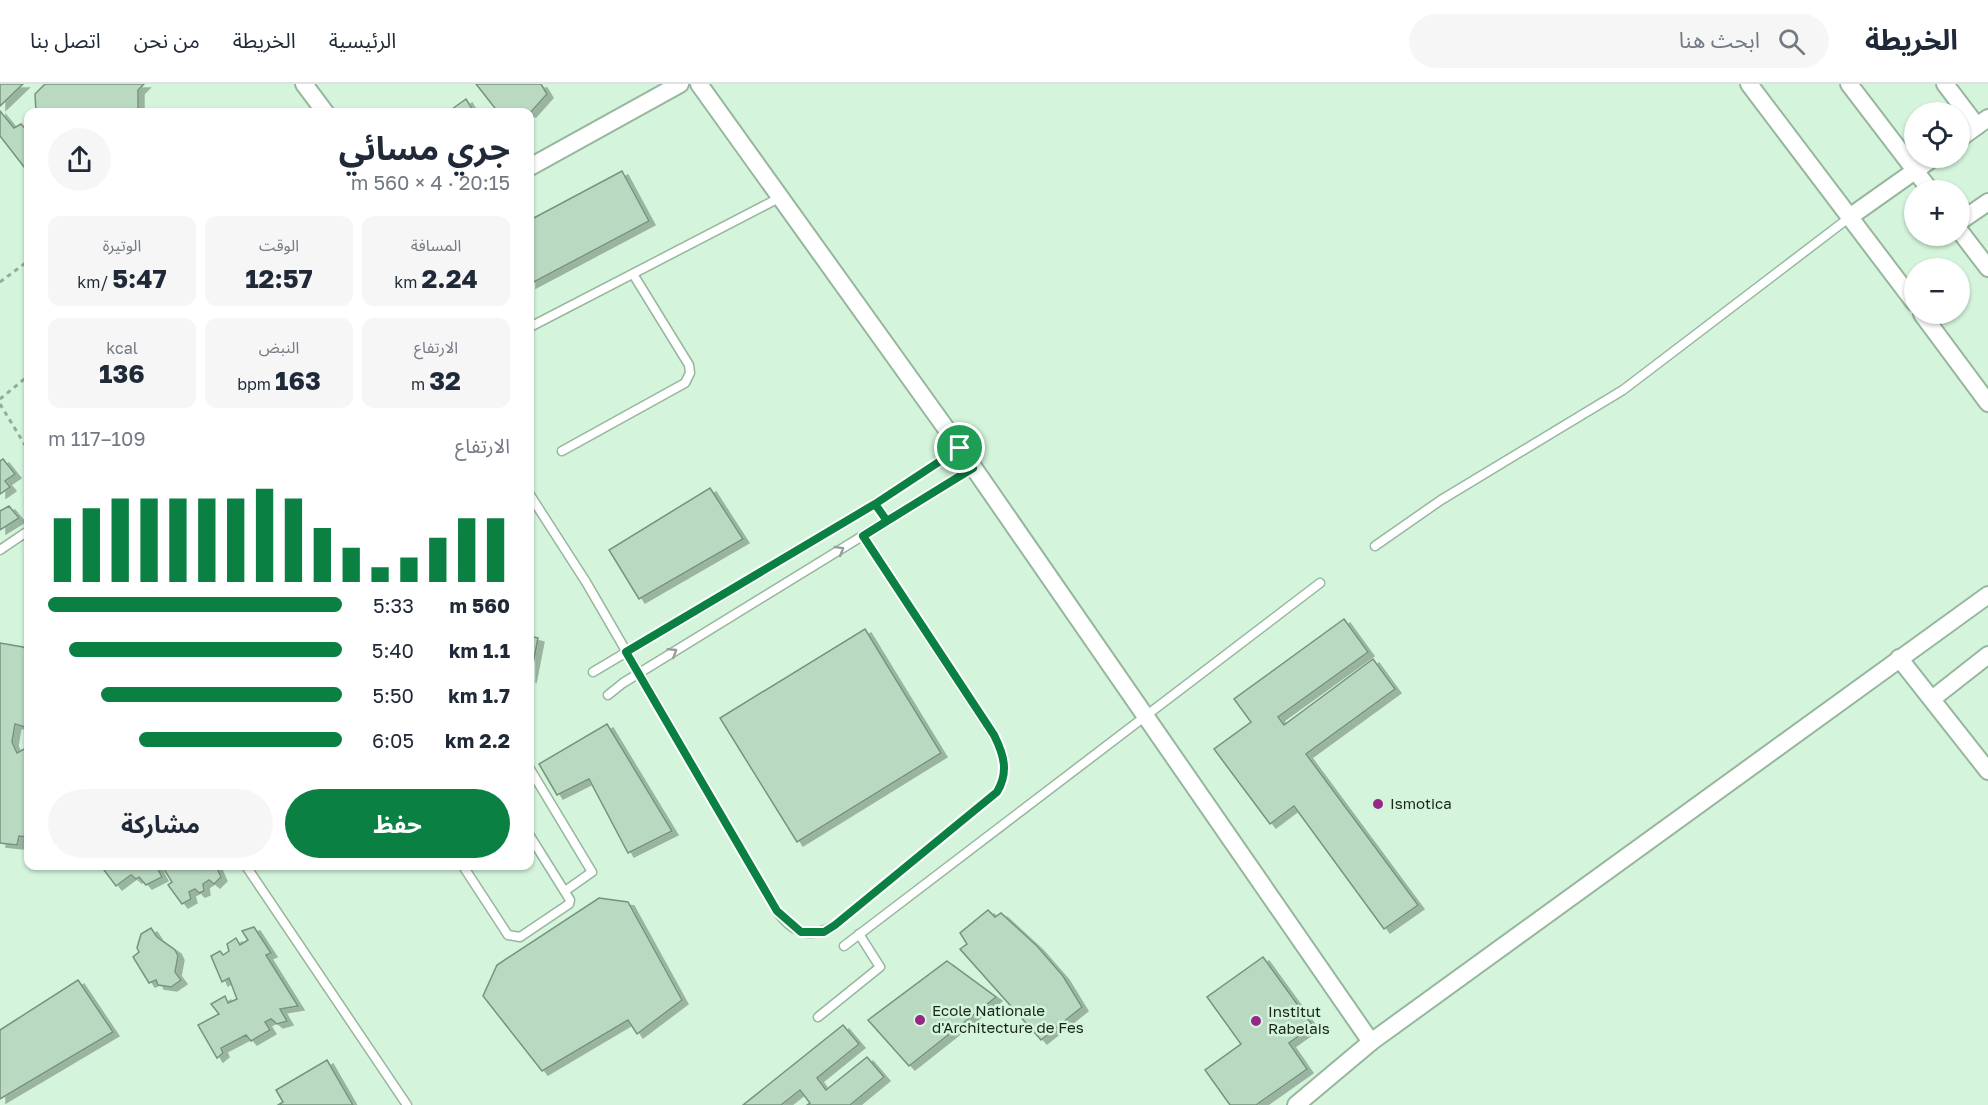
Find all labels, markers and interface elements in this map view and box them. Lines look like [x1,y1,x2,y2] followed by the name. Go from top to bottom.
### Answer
[1409,14,1829,68] search box
[1865,23,1958,56] text: الخريطة
[1775,25,1808,58] icon: search
[1679,26,1760,53] text: ابحث هنا
[30,27,101,53] text: اتصل بنا
[134,27,200,53] text: من نحن
[233,27,296,53] text: الخريطة
[329,27,396,53] text: الرئيسية
[1904,102,1970,324] map controls
[1904,102,1970,168] button: locate
[48,128,111,191] button: share
[339,128,510,167] text: جري مسائي
[351,170,510,194] text: 20:15 · 4 × 560 m
[1904,180,1970,246] button: +
[103,235,141,255] text: الوتيرة
[259,235,299,255] text: الوقت
[411,235,461,255] text: المسافة
[1904,258,1970,324] button: −
[112,263,167,294] text: 5:47
[245,263,313,294] text: 12:57
[421,263,478,294] text: 2.24
[77,272,112,292] text: /km
[394,272,421,292] text: km
[259,337,299,357] text: النبض
[414,337,458,357] text: الارتفاع
[106,338,138,358] text: kcal
[99,358,145,389] text: 136
[275,365,321,396] text: 163
[429,365,461,396] text: 32
[237,374,275,394] text: bpm
[411,374,429,394] text: m
[934,422,985,473] pin
[48,426,146,450] text: 109–117 m
[943,431,976,464] icon: arrive
[455,433,510,457] text: الارتفاع
[834,546,844,558] one-way arrow
[373,593,414,617] text: 5:33
[450,593,510,617] text: 560 m
[372,638,414,662] text: 5:40
[449,638,510,662] text: 1.1 km
[667,648,677,660] one-way arrow
[372,683,414,707] text: 5:50
[448,683,510,707] text: 1.7 km
[372,728,414,752] text: 6:05
[445,728,510,752] text: 2.2 km
[48,789,273,858] button: مشاركة
[285,789,510,858] button: حفظ
[1390,794,1452,812] place label: Ismotica
[1371,797,1385,811] marker: Ismotica
[932,1001,1084,1036] place label: Ecole Nationale d'Architecture de Fes
[1268,1002,1330,1037] place label: Institut Rabelais
[913,1013,927,1027] marker: Ecole Nationale d'Architecture de Fes
[1249,1014,1263,1028] marker: Institut Rabelais

